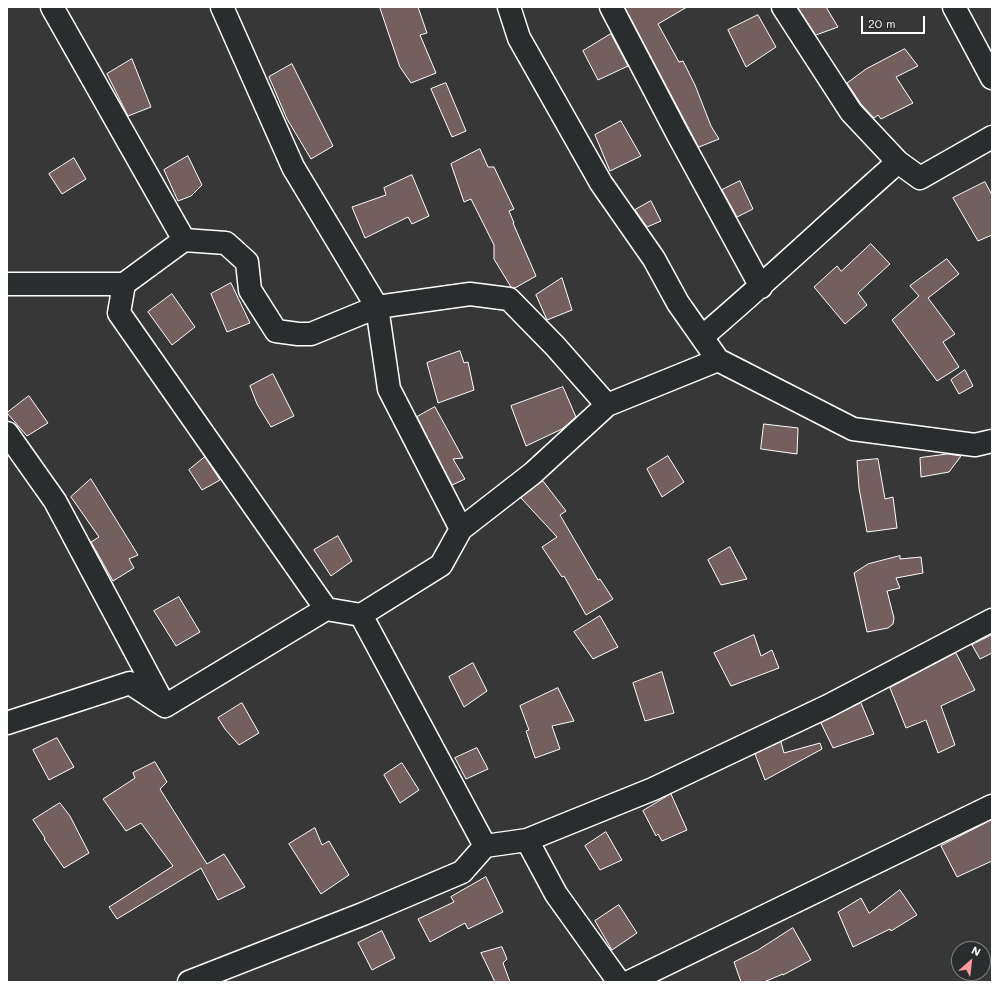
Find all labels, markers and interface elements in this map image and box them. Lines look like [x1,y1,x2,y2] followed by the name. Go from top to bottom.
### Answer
[863,8,927,34] scale bar
[868,15,896,31] text: 20 m
[951,941,991,981] north arrow
[969,942,984,959] text: N

